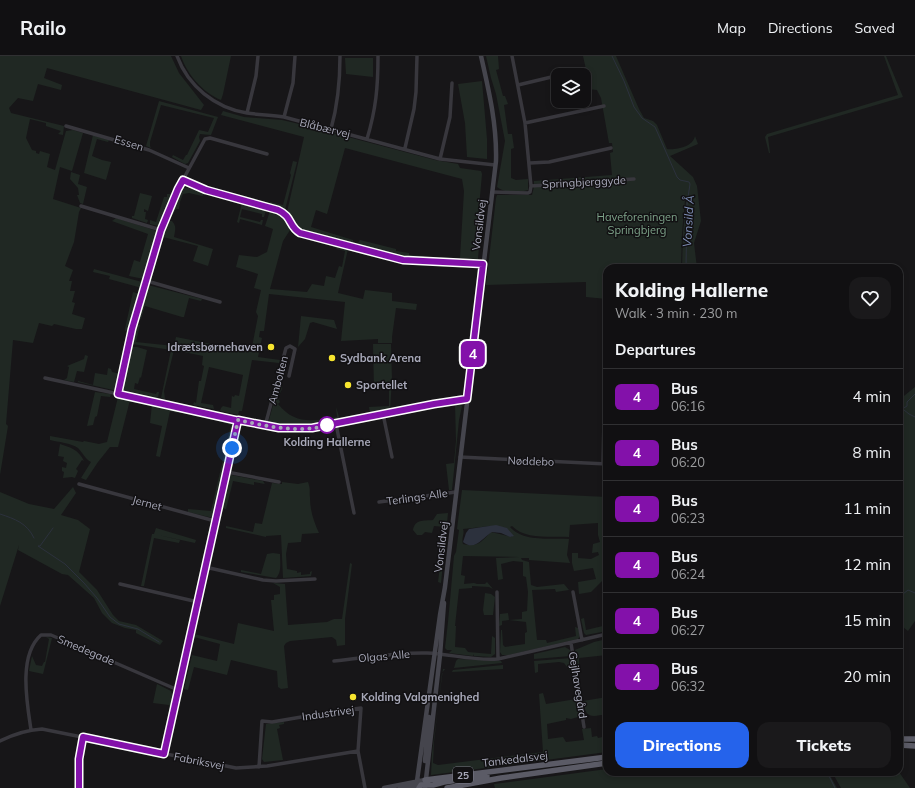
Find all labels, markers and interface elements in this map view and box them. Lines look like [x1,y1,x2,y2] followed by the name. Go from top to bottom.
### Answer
[20,16,66,40] text: Railo
[717,19,746,37] text: Map
[768,19,833,37] text: Directions
[855,19,895,37] text: Saved
[551,68,591,108] map controls
[551,68,591,108] button: layers
[298,115,352,141] street label: Blåbærvej
[113,132,145,154] street label: Essen
[542,173,626,191] street label: Springbjerggyde
[679,194,697,248] water label: Vonsild Å
[469,199,489,251] street label: Vonsildvej
[596,210,678,237] park label: Haveforeningen Springbjerg
[849,277,891,319] button: heart
[615,278,768,302] text: Kolding Hallerne
[615,305,737,321] text: Walk · 3 min · 230 m
[167,340,263,354] place label: Idrætsbørnehaven
[615,340,696,359] text: Departures
[460,341,486,367] line badge: 4
[266,342,276,352] marker: Idrætsbørnehaven
[469,345,477,363] text: 4
[340,351,421,365] place label: Sydbank Arena
[327,353,337,363] marker: Sydbank Arena
[265,354,291,406] street label: Ambolten
[356,378,407,392] place label: Sportellet
[671,379,698,398] text: Bus
[343,380,353,390] marker: Sportellet
[853,387,891,406] text: 4 min
[633,388,641,406] text: 4
[671,398,705,414] text: 06:16
[318,416,336,434] marker: Kolding Hallerne
[284,435,370,449] place label: Kolding Hallerne
[671,435,698,454] text: Bus
[222,438,242,458] your location
[853,443,891,462] text: 8 min
[633,444,641,462] text: 4
[507,453,555,469] street label: Nøddebo
[671,454,705,470] text: 06:20
[385,486,449,508] street label: Terlings Alle
[671,491,698,510] text: Bus
[131,492,163,514] street label: Jernet
[844,499,891,518] text: 11 min
[633,500,641,518] text: 4
[671,510,705,526] text: 06:23
[431,521,451,573] street label: Vonsildvej
[671,547,698,566] text: Bus
[844,555,891,574] text: 12 min
[633,556,641,574] text: 4
[671,566,705,582] text: 06:24
[671,603,698,622] text: Bus
[844,611,891,630] text: 15 min
[633,612,641,630] text: 4
[671,622,705,638] text: 06:27
[55,632,117,668] street label: Smedegade
[357,647,411,665] street label: Olgas Alle
[566,650,590,720] street label: Gejlhavegård
[671,659,698,678] text: Bus
[844,667,891,686] text: 20 min
[633,668,641,686] text: 4
[671,678,705,694] text: 06:32
[361,690,479,704] place label: Kolding Valgmenighed
[348,692,358,702] marker: Kolding Valgmenighed
[301,702,355,724] street label: Industrivej
[615,722,749,768] button: Directions
[757,722,891,768] button: Tickets
[481,748,549,770] street label: Tankedalsvej
[173,749,225,773] street label: Fabriksvej
[453,767,473,783] road number: 25

